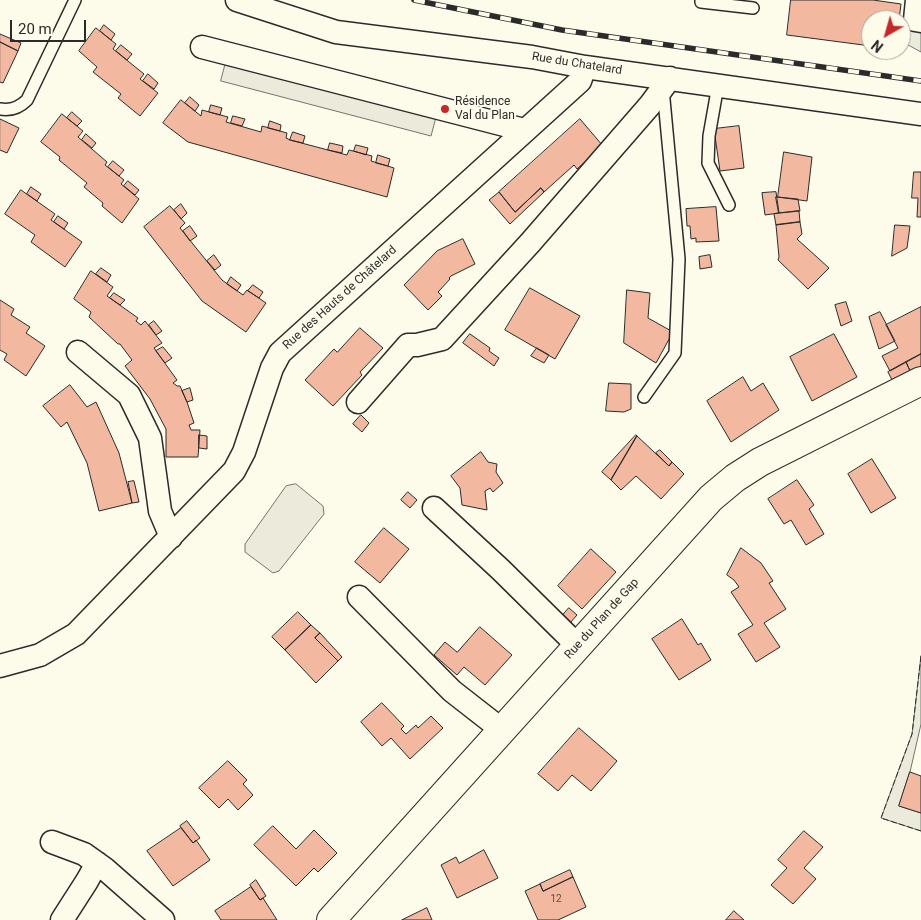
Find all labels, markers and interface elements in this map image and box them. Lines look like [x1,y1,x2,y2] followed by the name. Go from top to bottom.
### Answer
[12,10,89,42] scale bar
[861,10,911,60] north arrow
[18,20,52,38] text: 20 m
[869,37,886,55] text: N
[531,50,623,78] street label: Rue du Chatelard
[455,95,515,123] place label: Résidence Val du Plan
[439,103,451,115] marker: Résidence Val du Plan
[280,243,400,353] street label: Rue des Hauts de Châtelard
[562,576,642,662] street label: Rue du Plan de Gap
[550,893,562,905] house number: 12

